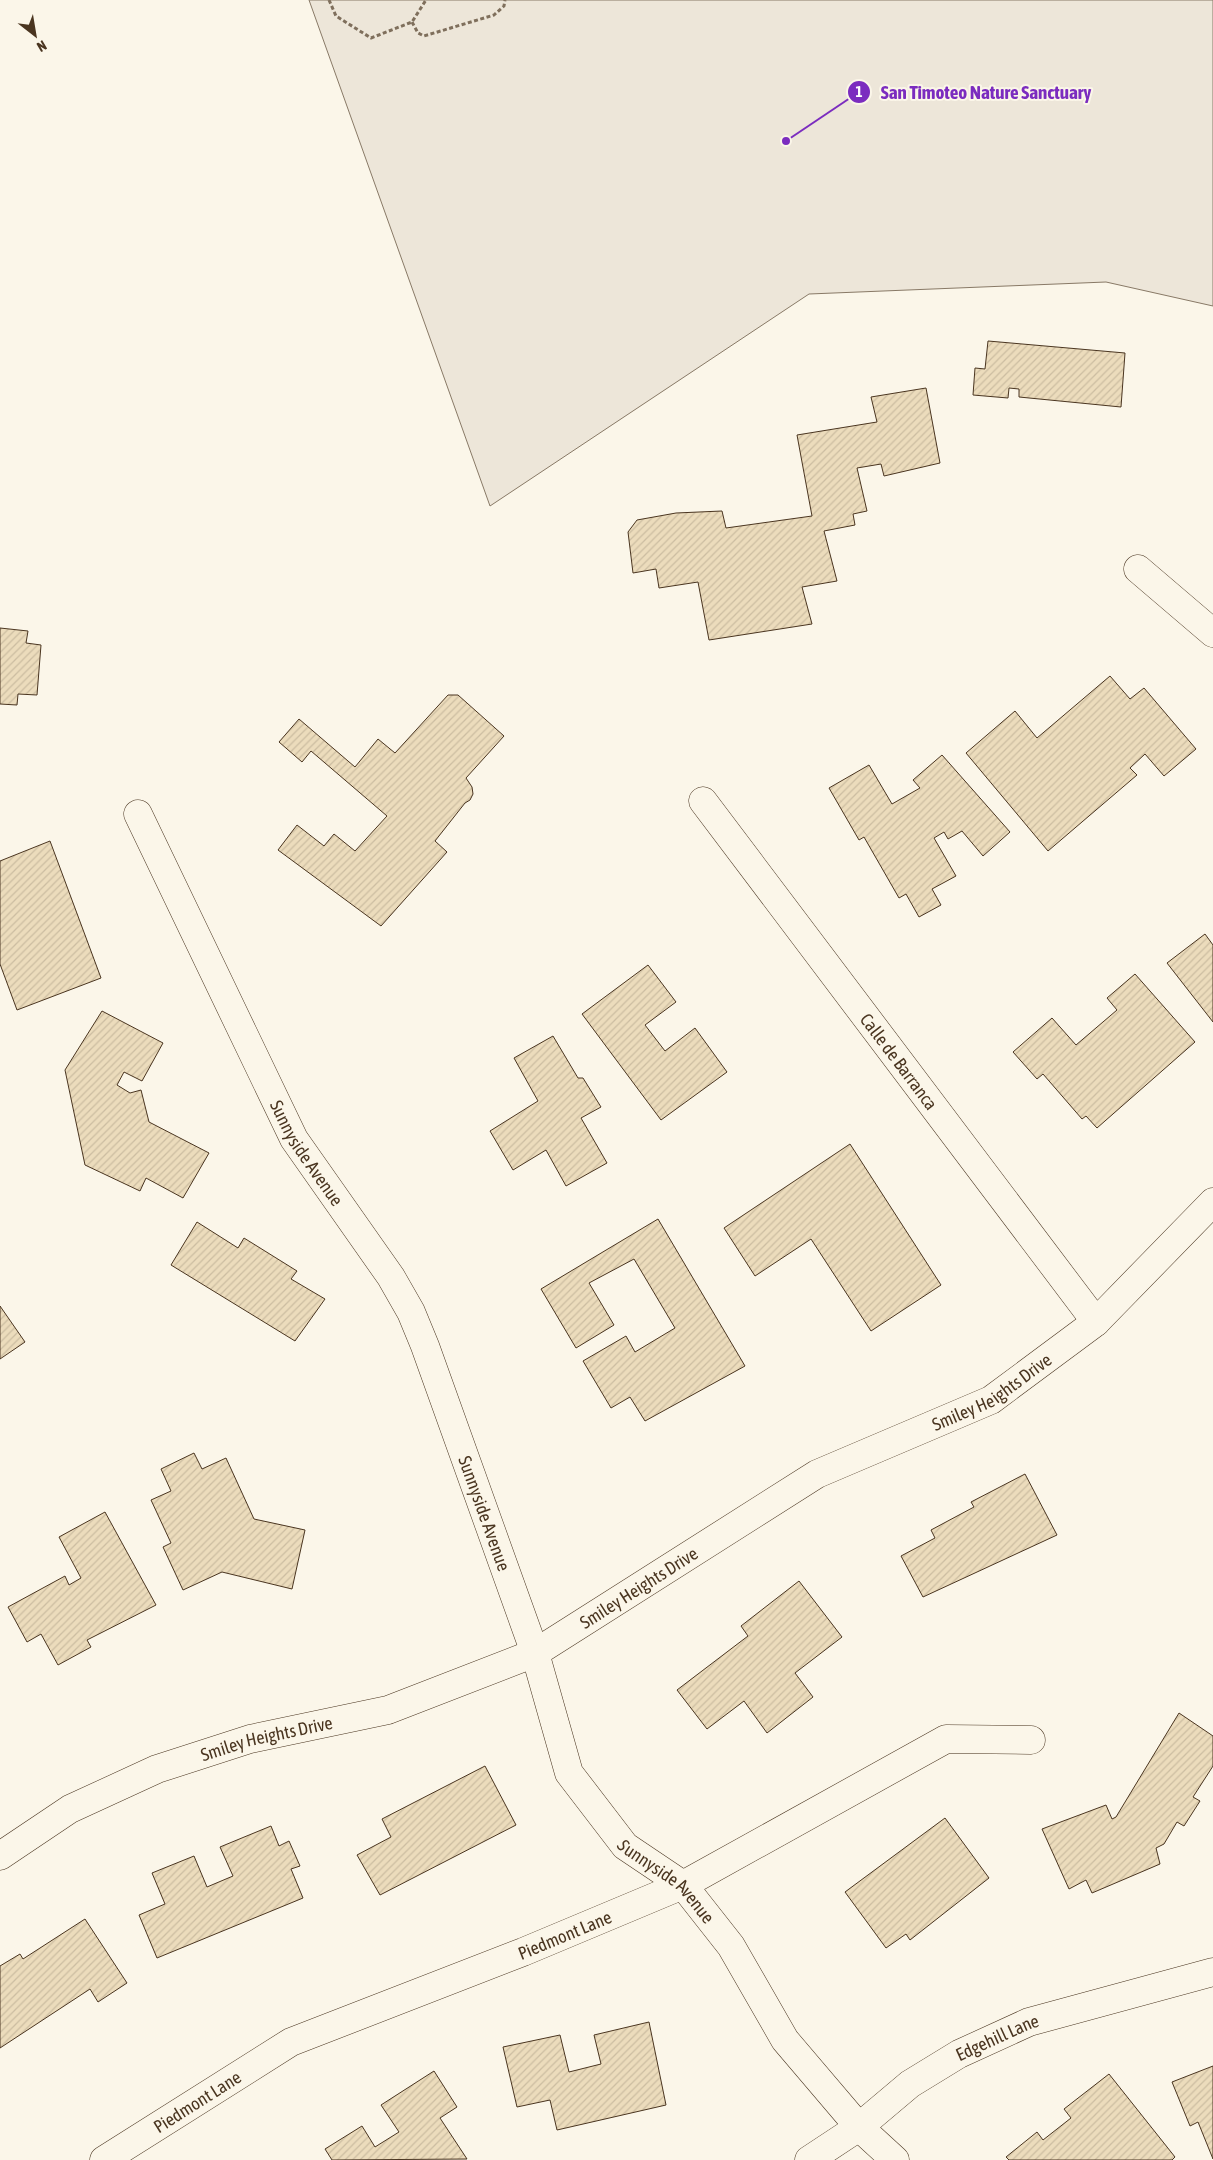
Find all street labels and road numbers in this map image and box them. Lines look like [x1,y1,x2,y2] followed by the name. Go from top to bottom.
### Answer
[856,1009,942,1114] street label: Calle de Barranca
[266,1097,348,1210] street label: Sunnyside Avenue
[929,1349,1055,1434] street label: Smiley Heights Drive
[455,1453,515,1574] street label: Sunnyside Avenue
[576,1542,701,1632] street label: Smiley Heights Drive
[198,1711,334,1765] street label: Smiley Heights Drive
[613,1835,719,1927] street label: Sunnyside Avenue
[515,1906,614,1963] street label: Piedmont Lane
[952,2009,1041,2065] street label: Edgehill Lane
[149,2066,245,2137] street label: Piedmont Lane

